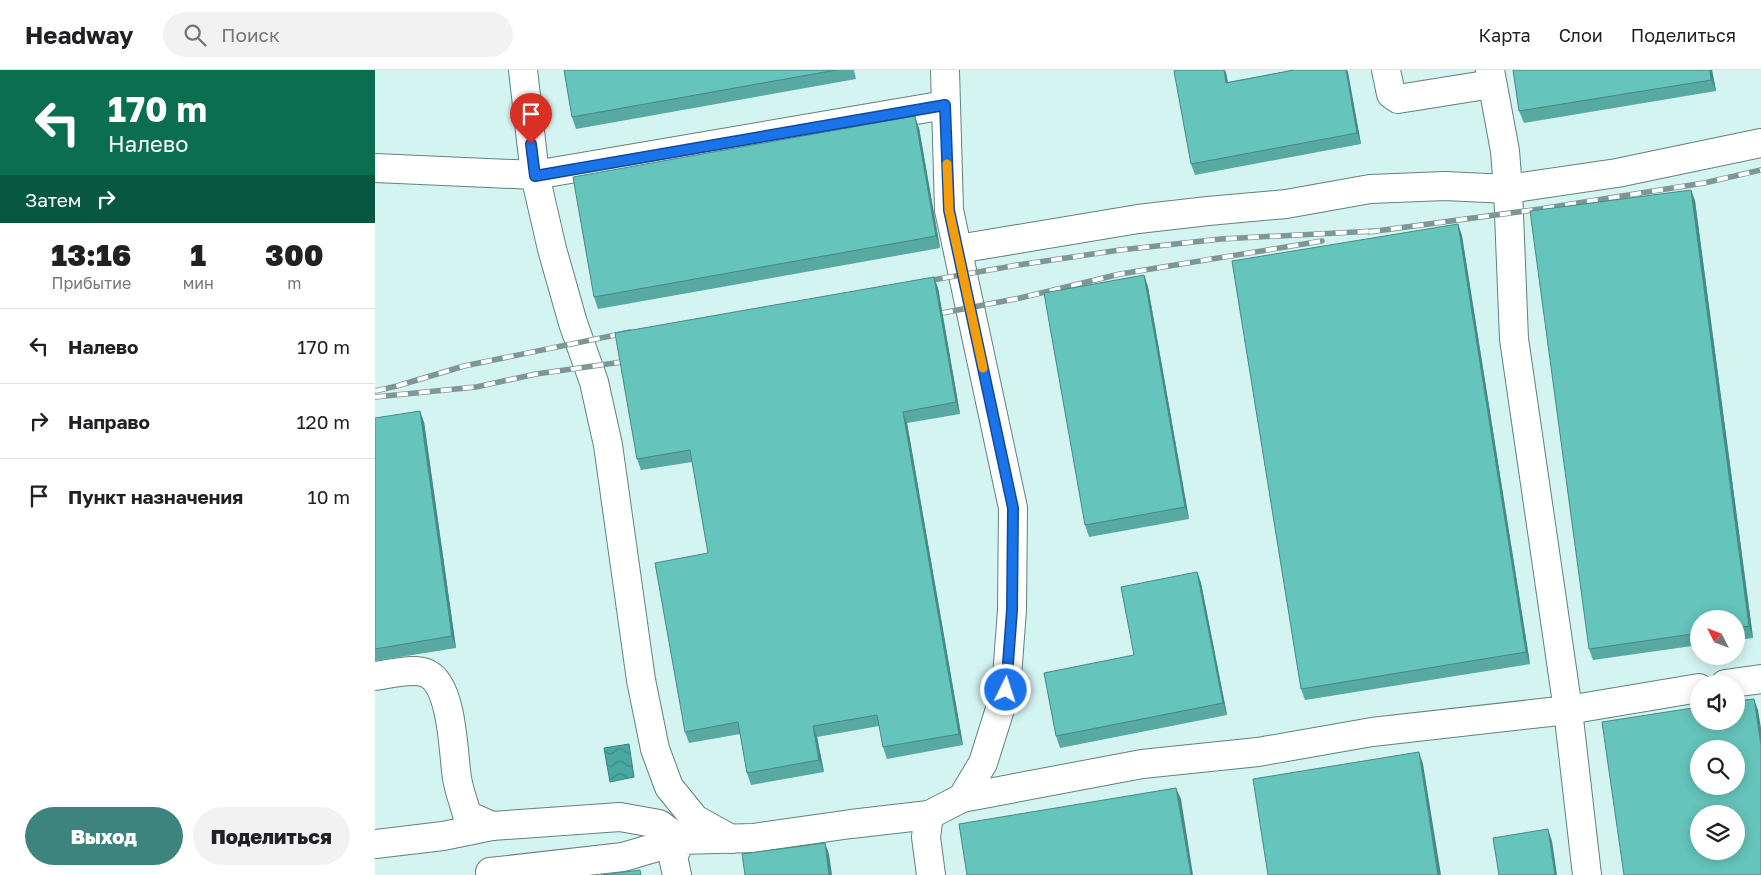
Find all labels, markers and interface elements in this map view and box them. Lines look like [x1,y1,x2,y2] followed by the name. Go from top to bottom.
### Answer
[163,12,513,57] search box
[25,20,133,49] text: Headway
[181,21,209,49] icon: search
[221,23,280,46] text: Поиск
[1479,24,1531,46] text: Карта
[1559,24,1603,46] text: Слои
[1631,24,1736,46] text: Поделиться
[108,88,207,130] text: 170 m
[25,90,90,155] icon: left
[510,93,552,144] pin
[517,100,545,128] icon: arrive
[108,130,188,157] text: Налево
[92,185,120,213] icon: right
[25,188,82,211] text: Затем
[51,237,131,273] text: 13:16
[190,237,206,273] text: 1
[265,237,324,273] text: 300
[52,273,131,293] text: Прибытие
[183,273,214,293] text: мин
[287,273,301,293] text: m
[25,332,53,360] icon: left
[68,335,138,358] text: Налево
[297,335,350,358] text: 170 m
[25,407,53,435] icon: right
[68,410,150,433] text: Направо
[296,410,350,433] text: 120 m
[25,482,53,510] icon: arrive
[68,485,243,508] text: Пункт назначения
[307,485,350,508] text: 10 m
[1690,610,1745,665] north arrow
[1690,610,1745,860] map controls
[979,663,1031,715] position arrow
[1690,675,1745,730] button: sound
[1690,740,1745,795] button: search
[1690,805,1745,860] button: layers
[25,807,183,865] button: Выход
[193,807,350,865] button: Поделиться

